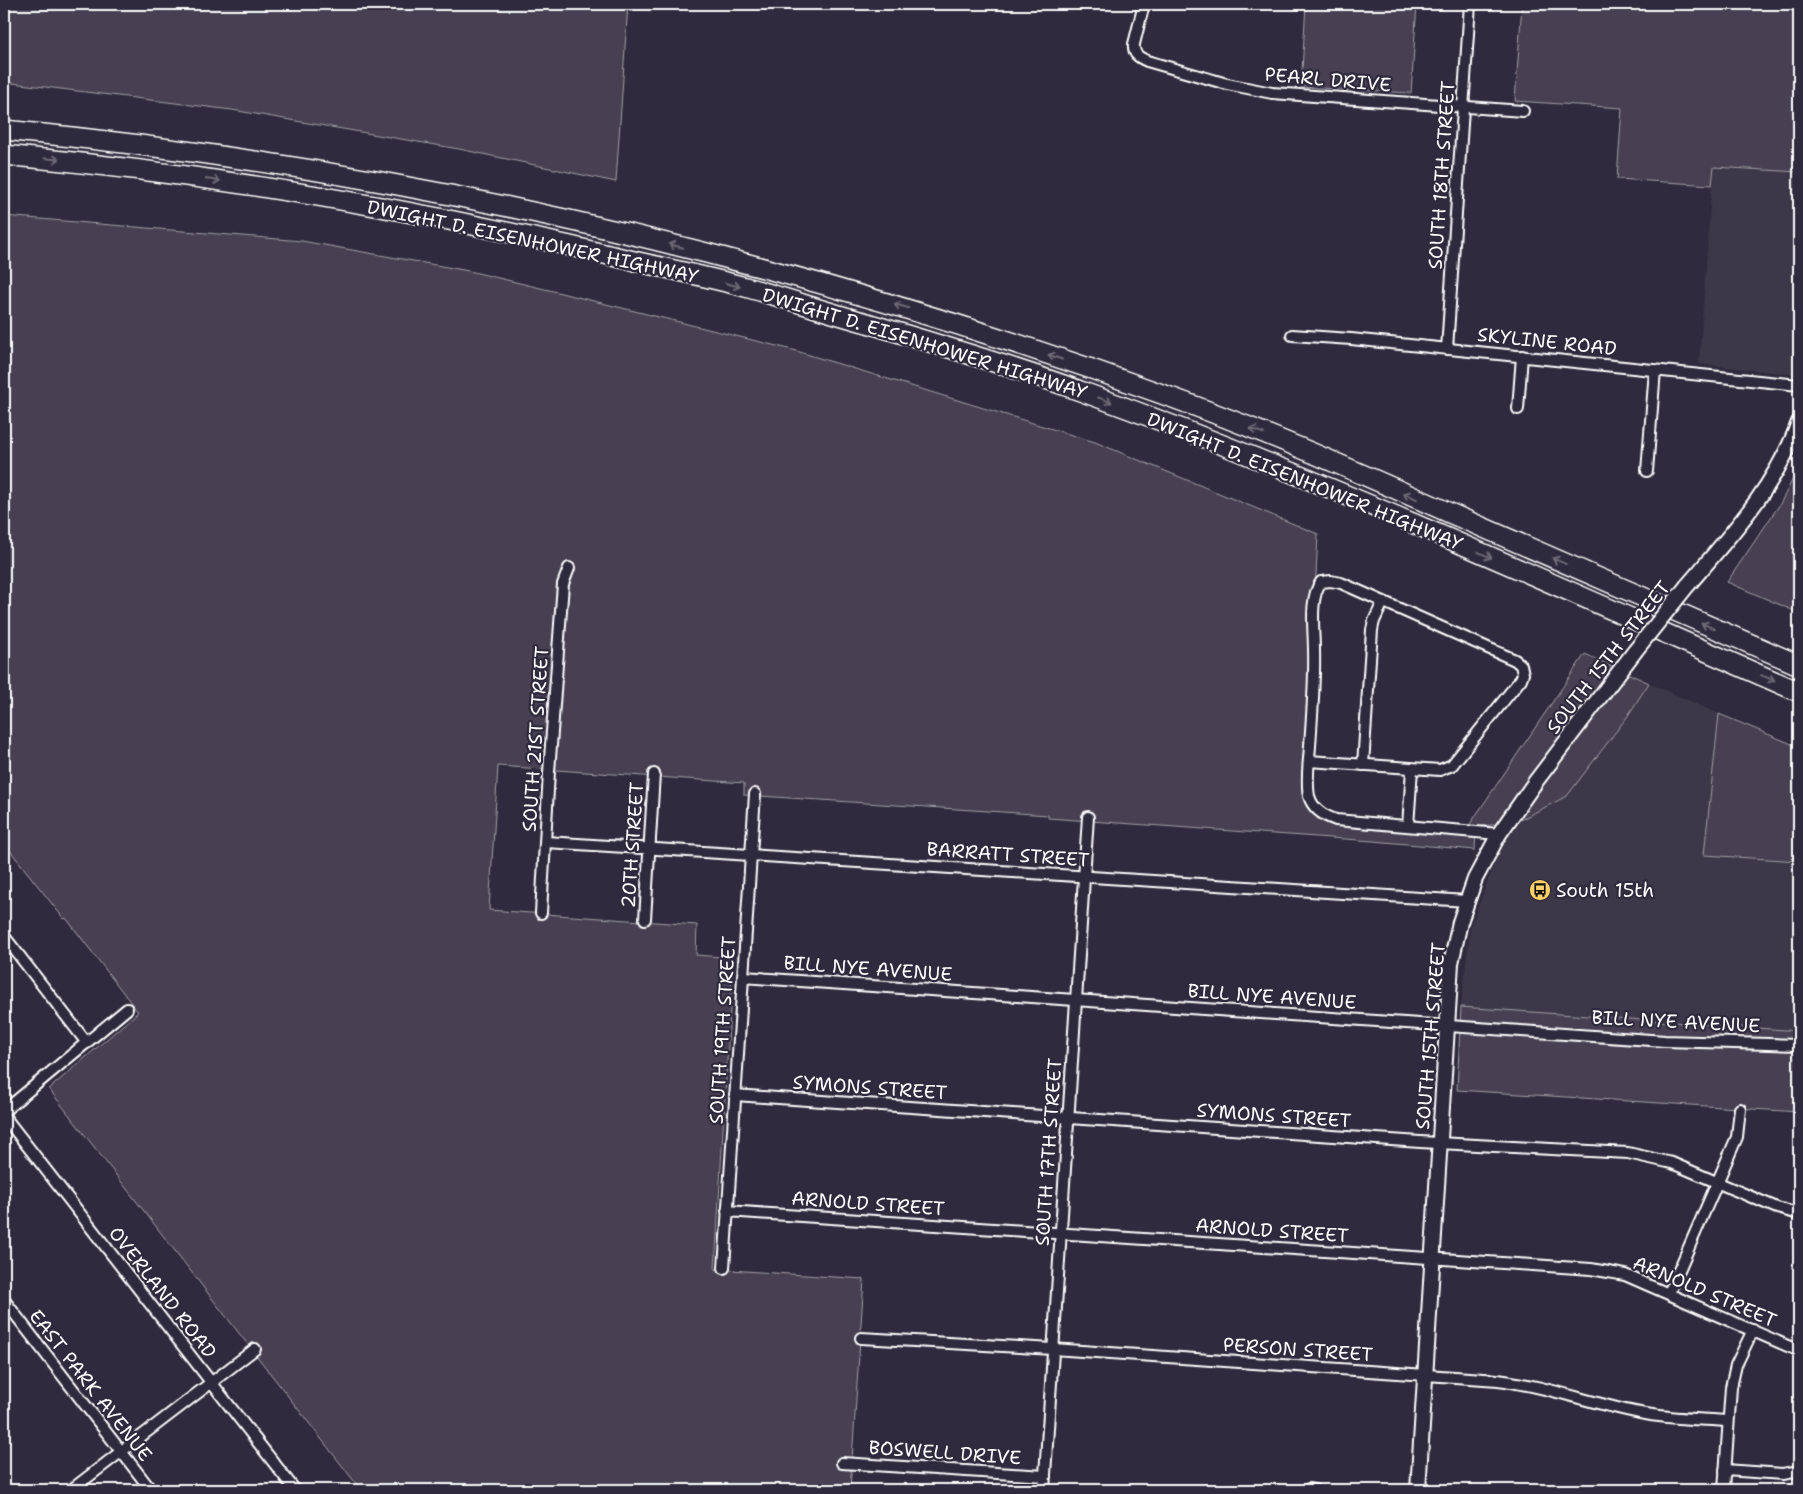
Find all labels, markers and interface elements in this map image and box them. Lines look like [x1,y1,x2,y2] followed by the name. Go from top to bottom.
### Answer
[1264,62,1392,97] street label: PEARL DRIVE
[1422,80,1461,270] street label: SOUTH 18TH STREET
[44,154,60,164] one-way arrow
[205,175,221,185] one-way arrow
[365,194,702,289] street label: DWIGHT D. EISENHOWER HIGHWAY
[669,241,685,250] one-way arrow
[724,280,740,290] one-way arrow
[759,282,1091,405] street label: DWIGHT D. EISENHOWER HIGHWAY
[893,301,909,311] one-way arrow
[1476,322,1618,361] street label: SKYLINE ROAD
[1048,352,1063,361] one-way arrow
[1097,396,1112,405] one-way arrow
[1143,406,1467,557] street label: DWIGHT D. EISENHOWER HIGHWAY
[1250,425,1265,435] one-way arrow
[1403,490,1418,500] one-way arrow
[1477,550,1492,560] one-way arrow
[1552,555,1567,565] one-way arrow
[1541,576,1676,739] street label: SOUTH 15TH STREET
[1701,620,1716,630] one-way arrow
[517,645,554,833] street label: SOUTH 21ST STREET
[1760,674,1775,684] one-way arrow
[616,781,649,909] street label: 20TH STREET
[926,836,1090,873] street label: BARRATT STREET
[1528,878,1552,902] bus stop icon: South 15th
[1556,878,1654,903] place label: South 15th
[703,935,742,1125] street label: SOUTH 19TH STREET
[1410,941,1451,1131] street label: SOUTH 15TH STREET
[783,950,953,987] street label: BILL NYE AVENUE
[1187,978,1357,1015] street label: BILL NYE AVENUE
[1591,1005,1761,1038] street label: BILL NYE AVENUE
[1029,1057,1068,1247] street label: SOUTH 17TH STREET
[792,1070,948,1105] street label: SYMONS STREET
[1196,1098,1352,1133] street label: SYMONS STREET
[790,1186,946,1221] street label: ARNOLD STREET
[1194,1213,1350,1248] street label: ARNOLD STREET
[103,1221,222,1363] street label: OVERLAND ROAD
[1629,1250,1781,1333] street label: ARNOLD STREET
[23,1304,158,1466] street label: EAST PARK AVENUE
[1222,1332,1374,1367] street label: PERSON STREET
[868,1435,1022,1470] street label: BOSWELL DRIVE

